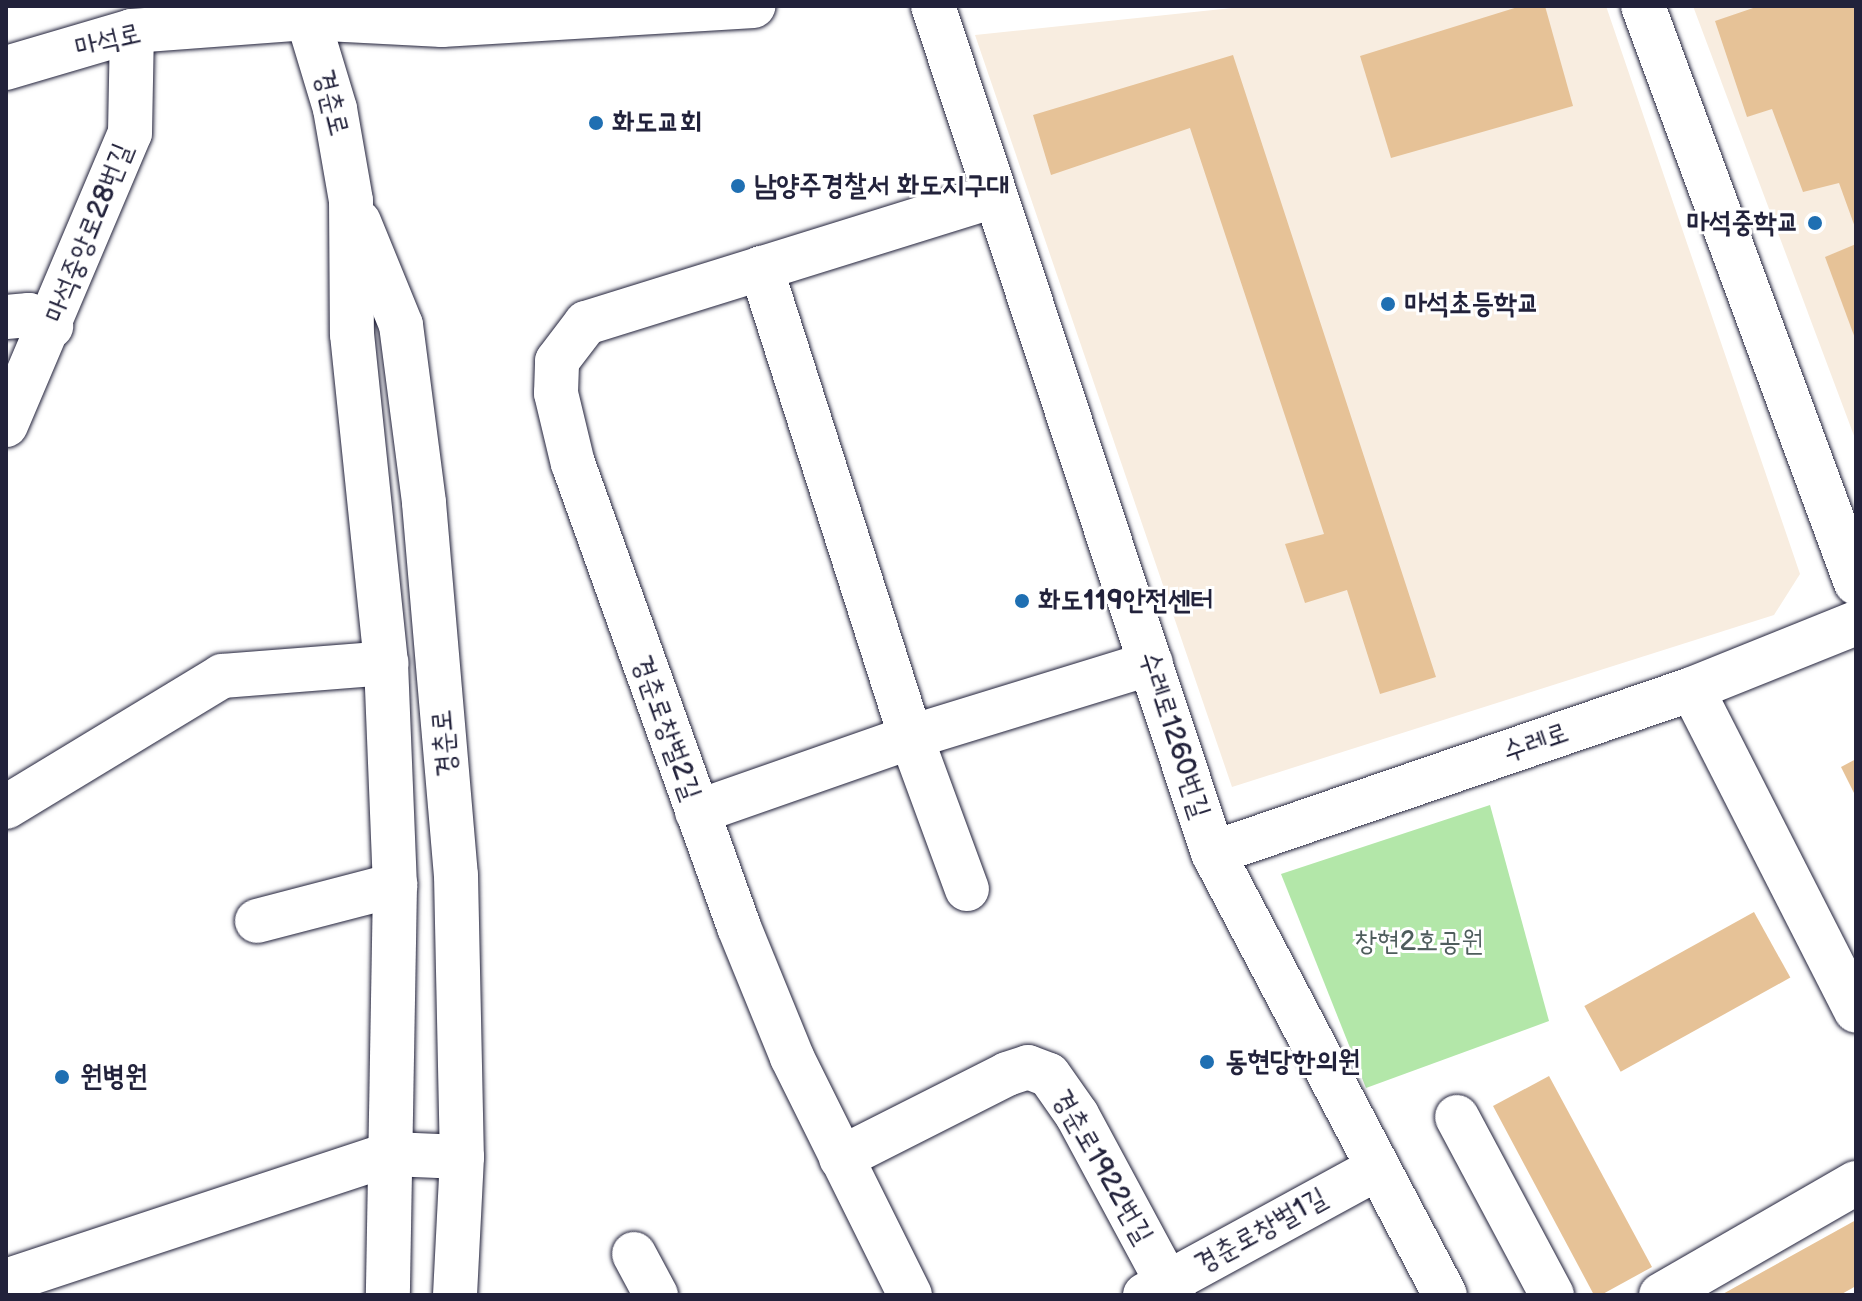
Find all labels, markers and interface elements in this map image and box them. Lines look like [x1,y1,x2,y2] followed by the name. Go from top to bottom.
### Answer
[71,17,145,65] street label: 마석로
[307,66,355,140] street label: 경춘로
[612,106,702,140] place label: 화도교회
[587,114,605,132] marker: 화도교회
[38,138,140,328] street label: 마석중앙로28번길
[754,169,1009,203] place label: 남양주경찰서 화도지구대
[729,177,747,195] marker: 남양주경찰서 화도지구대
[1686,206,1799,240] place label: 마석중학교
[1806,214,1824,232] marker: 마석중학교
[1404,287,1539,321] place label: 마석초등학교
[1379,295,1397,313] marker: 마석초등학교
[1038,584,1213,618] place label: 화도119안전센터
[1013,592,1031,610] marker: 화도119안전센터
[1131,647,1217,823] street label: 수레로1260번길
[624,651,708,805] street label: 경춘로창벌2길
[425,708,465,778] street label: 경춘로
[1499,716,1573,770] street label: 수레로
[1354,925,1484,959] park label: 창현2호공원
[1225,1045,1360,1079] place label: 동현당한의원
[1196,1051,1218,1073] marker: 동현당한의원
[80,1060,148,1094] place label: 원병원
[51,1066,73,1088] marker: 원병원
[1044,1084,1160,1250] street label: 경춘로1922번길
[1189,1181,1333,1281] street label: 경춘로창벌1길

